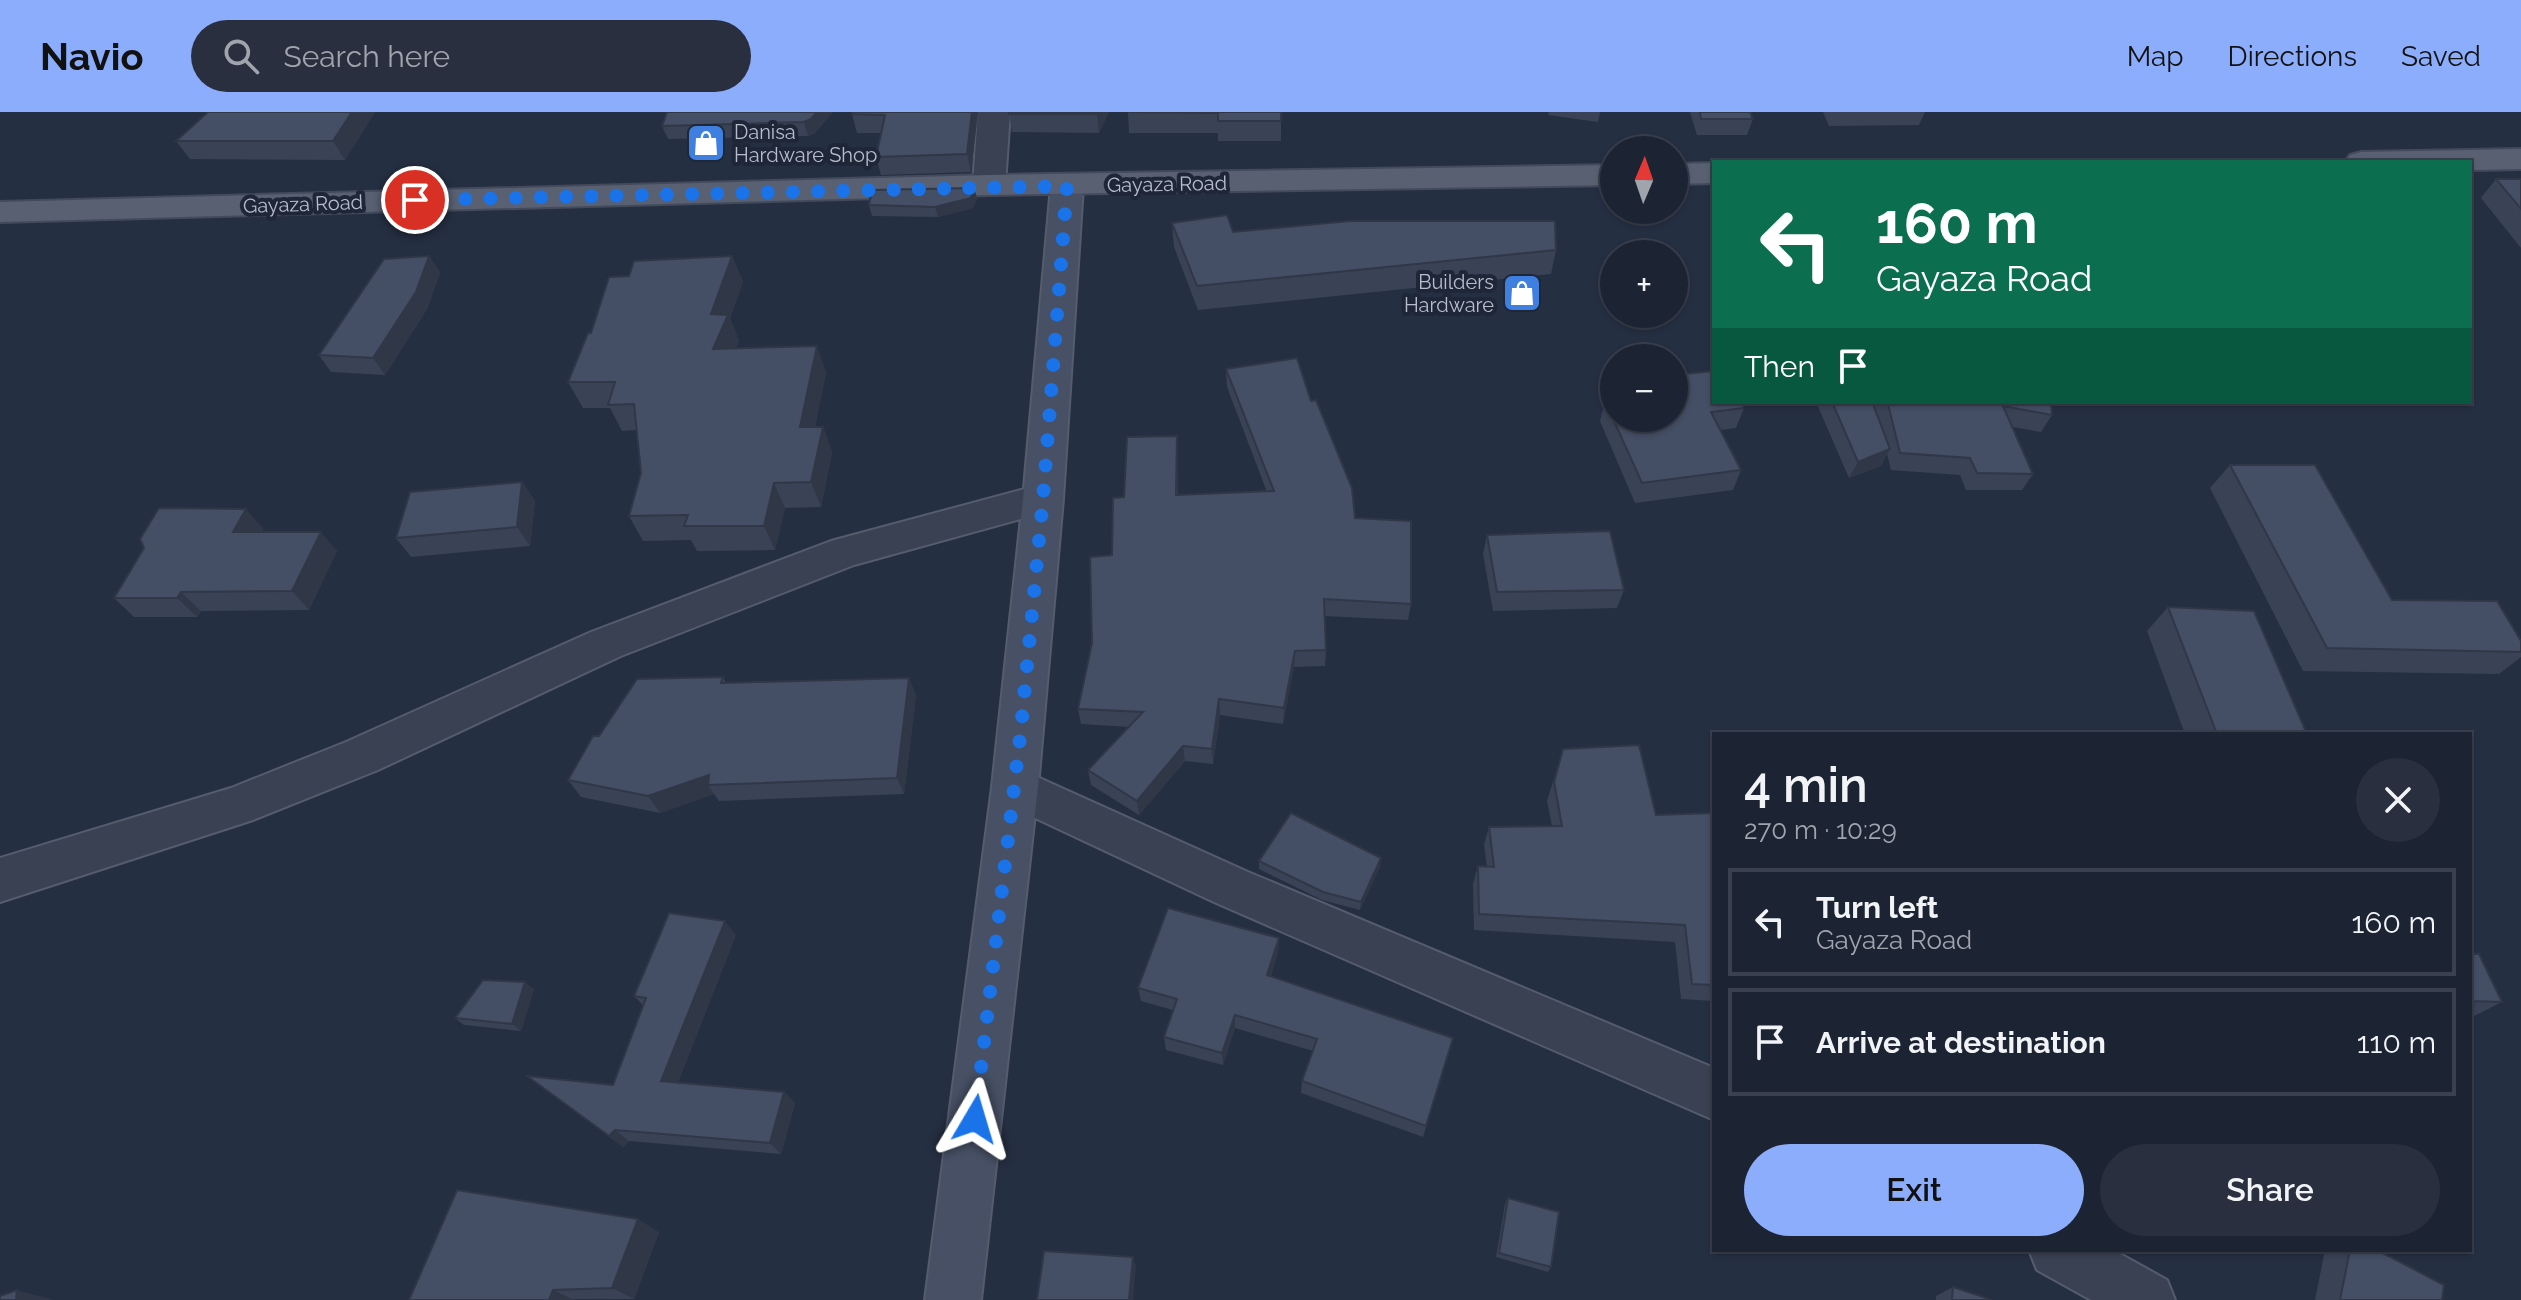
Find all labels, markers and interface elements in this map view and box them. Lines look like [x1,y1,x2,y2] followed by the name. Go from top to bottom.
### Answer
[191,20,751,92] search box
[40,34,143,79] text: Navio
[219,34,263,78] icon: search
[283,39,450,74] text: Search here
[2127,40,2184,73] text: Map
[2228,40,2357,73] text: Directions
[2401,40,2481,73] text: Saved
[734,120,877,167] place label: Danisa Hardware Shop
[685,122,727,164] shop icon: Danisa Hardware Shop
[1600,136,1688,224] north arrow
[1600,136,1688,432] map controls
[381,166,449,234] pin
[1107,171,1227,197] street label: Gayaza Road
[393,178,437,222] icon: arrive
[243,190,363,218] street label: Gayaza Road
[1876,190,2038,256] text: 160 m
[1744,192,1848,296] icon: left
[1600,240,1688,328] button: +
[1876,257,2092,299] text: Gayaza Road
[1404,270,1494,317] place label: Builders Hardware
[1501,272,1543,314] shop icon: Builders Hardware
[1600,344,1688,432] button: −
[1831,344,1875,388] icon: arrive
[1744,349,1815,384] text: Then
[1744,757,1868,813] text: 4 min
[2356,758,2440,842] button: close
[1744,815,1897,845] text: 270 m · 10:29
[1816,890,1938,925] text: Turn left
[1748,900,1792,944] icon: left
[2351,905,2436,940] text: 160 m
[1816,925,1972,955] text: Gayaza Road
[1748,1020,1792,1064] icon: arrive
[1816,1025,2106,1060] text: Arrive at destination
[2357,1025,2436,1060] text: 110 m
[933,1077,1017,1161] position arrow
[1744,1144,2084,1236] button: Exit
[2100,1144,2440,1236] button: Share

